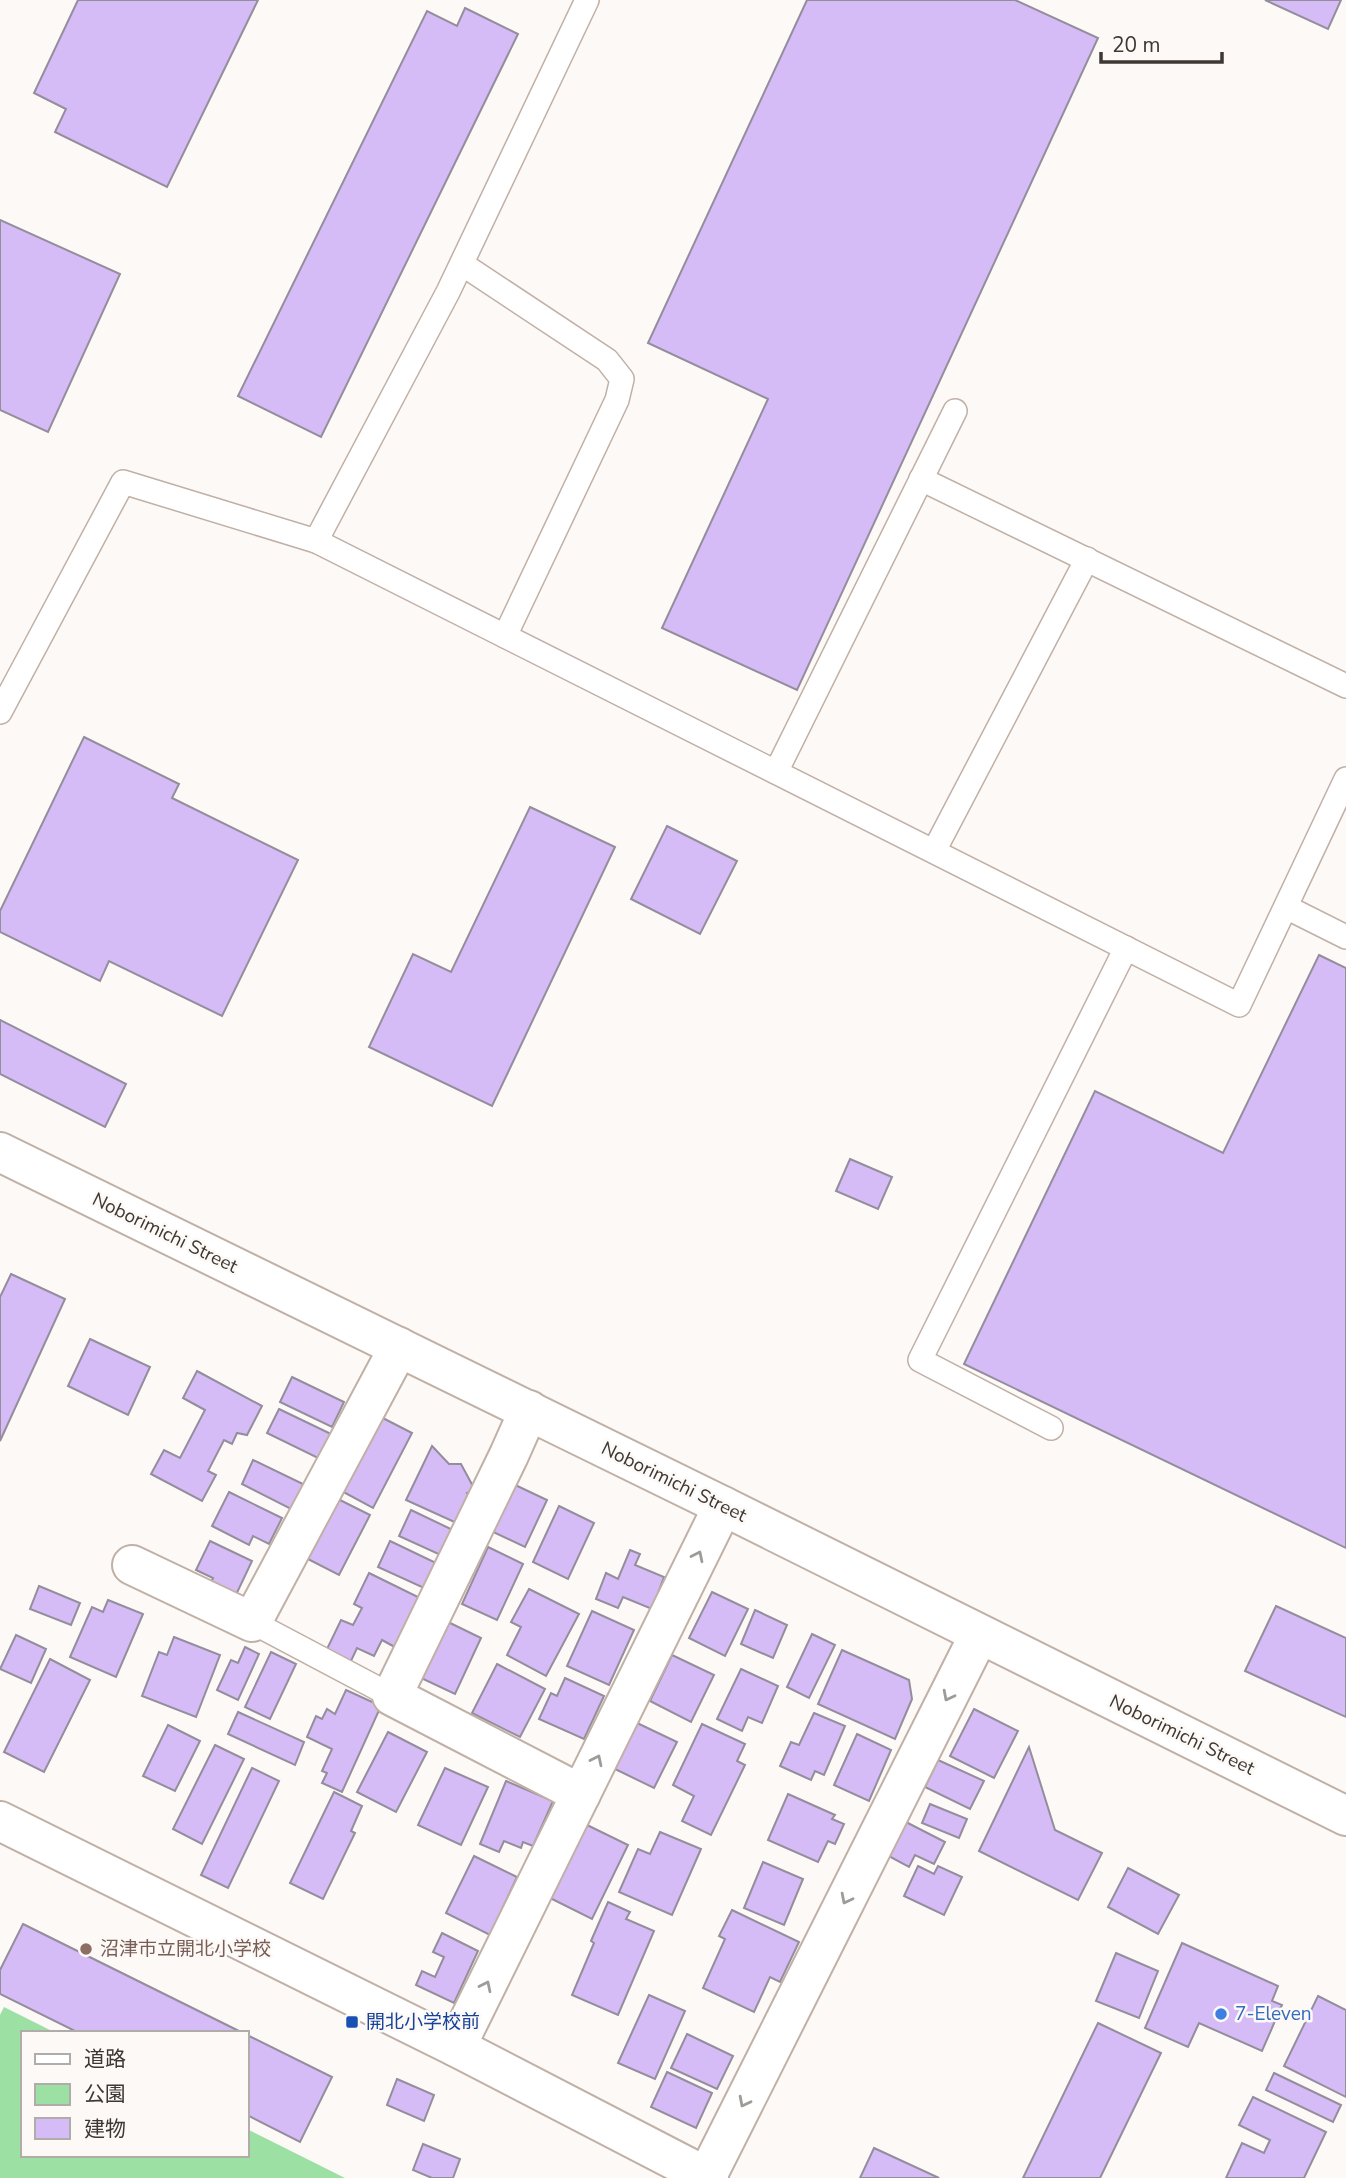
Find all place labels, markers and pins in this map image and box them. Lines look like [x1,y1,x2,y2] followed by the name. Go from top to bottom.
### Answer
[100,1936,271,1962] place label: 沼津市立開北小学校
[78,1941,94,1957] marker: 沼津市立開北小学校
[1235,2001,1312,2027] place label: 7-Eleven
[1213,2006,1229,2022] marker: 7-Eleven
[366,2009,480,2035] place label: 開北小学校前
[344,2014,360,2030] marker: 開北小学校前

